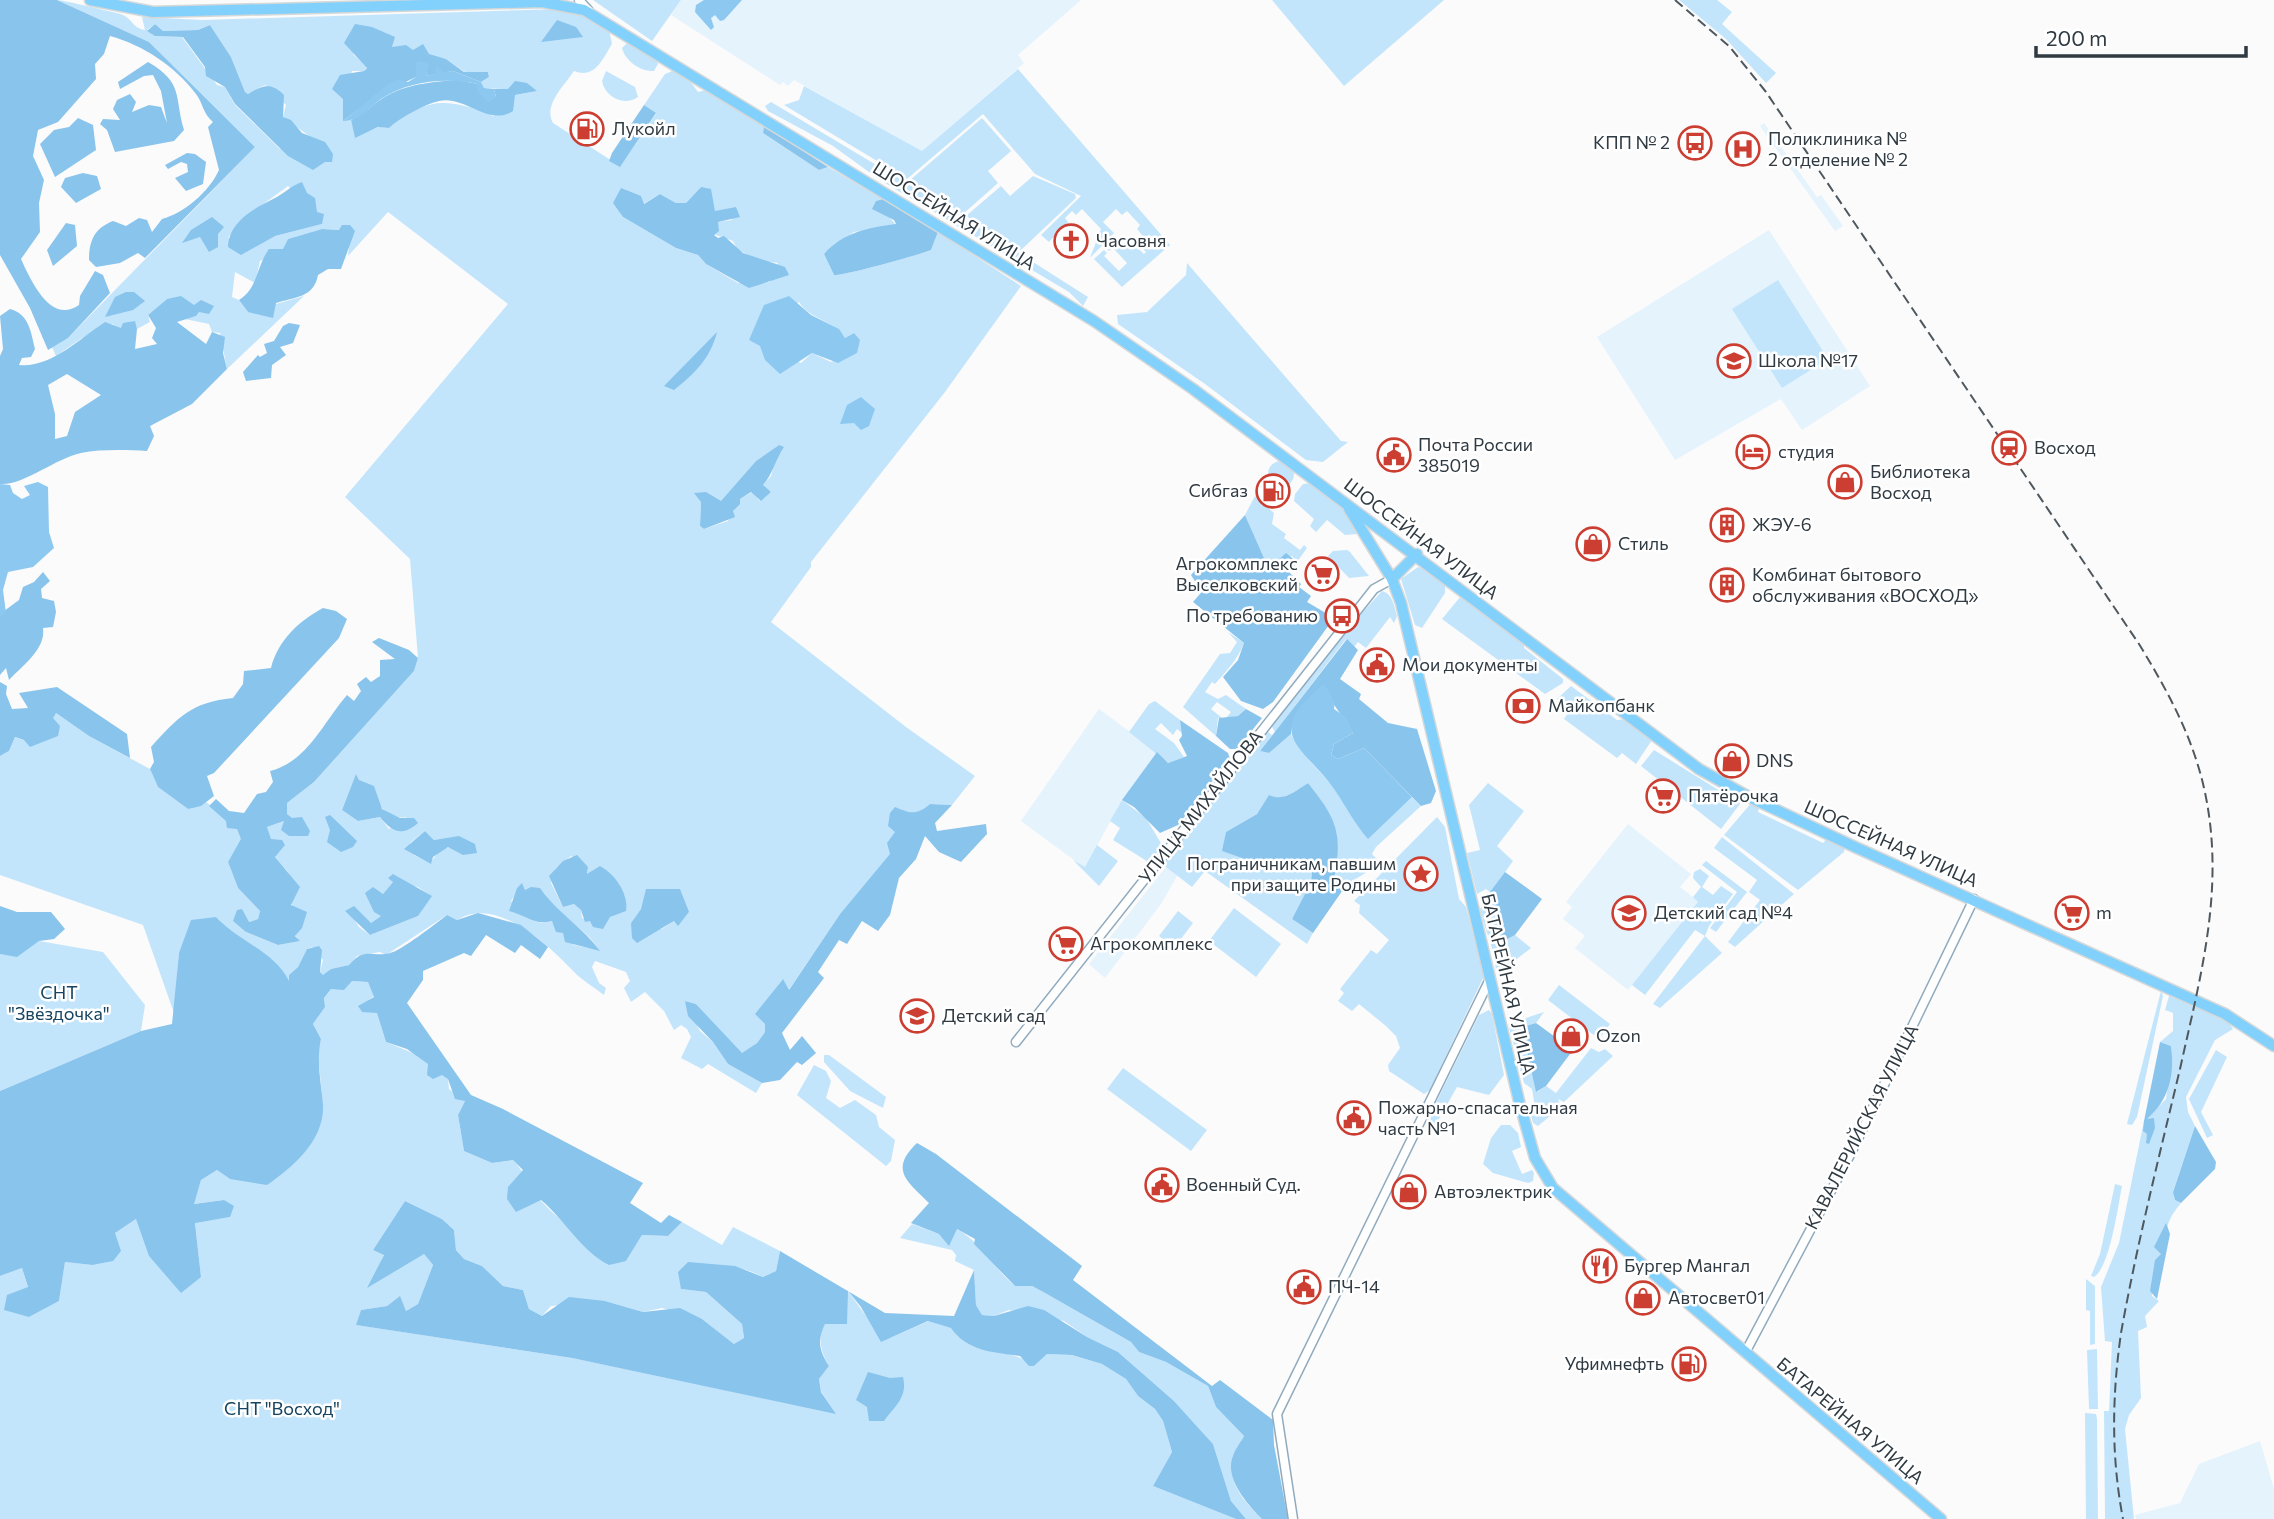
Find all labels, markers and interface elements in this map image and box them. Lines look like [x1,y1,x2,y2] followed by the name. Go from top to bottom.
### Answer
[2036,14,2246,58] scale bar
[2046,25,2107,50] text: 200 m
[568,110,606,148] fuel station icon: Лукойл
[612,117,676,139] place label: Лукойл
[1676,124,1714,162] bus stop icon: КПП № 2
[1768,127,1908,170] place label: Поликлиника № 2 отделение № 2
[1724,130,1762,168] hospital icon: Поликлиника № 2 отделение № 2
[1593,131,1670,153] place label: КПП № 2
[869,156,1040,274] street label: ШОССЕЙНАЯ УЛИЦА
[1052,222,1090,260] church icon: Часовня
[1096,229,1166,251] place label: Часовня
[1715,342,1753,380] school or university icon: Школа №17
[1758,349,1858,371] place label: Школа №17
[1990,429,2028,467] station icon: Восход
[1418,433,1533,476] place label: Почта России 385019
[1734,433,1772,471] hotel icon: студия
[1375,436,1413,474] public building icon: Почта России 385019
[2034,436,2096,458] place label: Восход
[1778,440,1834,462] place label: студия
[1870,460,1971,503] place label: Библиотека Восход
[1826,463,1864,501] shop icon: Библиотека Восход
[1254,472,1292,510] fuel station icon: Сибгаз
[1340,473,1503,603] street label: ШОССЕЙНАЯ УЛИЦА
[1189,479,1248,501] place label: Сибгаз
[1708,506,1746,544] building icon: ЖЭУ-6
[1752,513,1812,535] place label: ЖЭУ-6
[1574,525,1612,563] shop icon: Стиль
[1618,532,1669,554] place label: Стиль
[1175,552,1298,595] place label: Агрокомплекс Выселковский
[1303,555,1341,593] supermarket icon: Агрокомплекс Выселковский
[1752,563,1979,606] place label: Комбинат бытового обслуживания «ВОСХОД»
[1708,566,1746,604] building icon: Комбинат бытового обслуживания «ВОСХОД»
[1323,597,1361,635] bus stop icon: По требованию
[1186,604,1318,626] place label: По требованию
[1358,646,1396,684] public building icon: Мои документы
[1402,653,1538,675] place label: Мои документы
[1504,687,1542,725] bank icon: Майкопбанк
[1548,694,1655,716] place label: Майкопбанк
[1134,725,1267,887] street label: УЛИЦА МИХАЙЛОВА
[1713,742,1751,780] shop icon: DNS
[1756,749,1793,771] place label: DNS
[1644,777,1682,815] supermarket icon: Пятёрочка
[1688,784,1779,806] place label: Пятёрочка
[1801,795,1982,891] street label: ШОССЕЙНАЯ УЛИЦА
[1187,852,1396,895] place label: Пограничникам, павшим при защите Родины
[1402,855,1440,893] place icon: Пограничникам, павшим при защите Родины
[1477,891,1541,1076] street label: БАТАРЕЙНАЯ УЛИЦА
[1610,894,1648,932] school or university icon: Детский сад №4
[2053,894,2091,932] supermarket icon: m
[1654,901,1793,923] place label: Детский сад №4
[2096,901,2112,923] place label: m
[1047,925,1085,963] supermarket icon: Агрокомплекс
[1090,932,1213,954] place label: Агрокомплекс
[8,981,110,1024] park label: СНТ "Звёздочка"
[898,997,936,1035] school or university icon: Детский сад
[942,1004,1046,1026] place label: Детский сад
[1552,1017,1590,1055] shop icon: Ozon
[1800,1020,1922,1233] street label: КАВАЛЕРИЙСКАЯ УЛИЦА
[1596,1024,1641,1046] place label: Ozon
[1378,1096,1578,1139] place label: Пожарно-спасательная часть №1
[1335,1099,1373,1137] public building icon: Пожарно-спасательная часть №1
[1143,1166,1181,1204] public building icon: Военный Суд.
[1186,1173,1301,1195] place label: Военный Суд.
[1390,1173,1428,1211] shop icon: Автоэлектрик
[1434,1180,1553,1202] place label: Автоэлектрик
[1581,1247,1619,1285] restaurant icon: Бургер Мангал
[1624,1254,1750,1276] place label: Бургер Мангал
[1285,1268,1323,1306] public building icon: ПЧ-14
[1328,1275,1380,1297] place label: ПЧ-14
[1624,1279,1662,1317] shop icon: Автосвет01
[1668,1286,1765,1308] place label: Автосвет01
[1670,1345,1708,1383] fuel station icon: Уфимнефть
[1565,1352,1664,1374] place label: Уфимнефть
[1773,1352,1929,1488] street label: БАТАРЕЙНАЯ УЛИЦА
[224,1397,340,1419] park label: СНТ "Восход"

